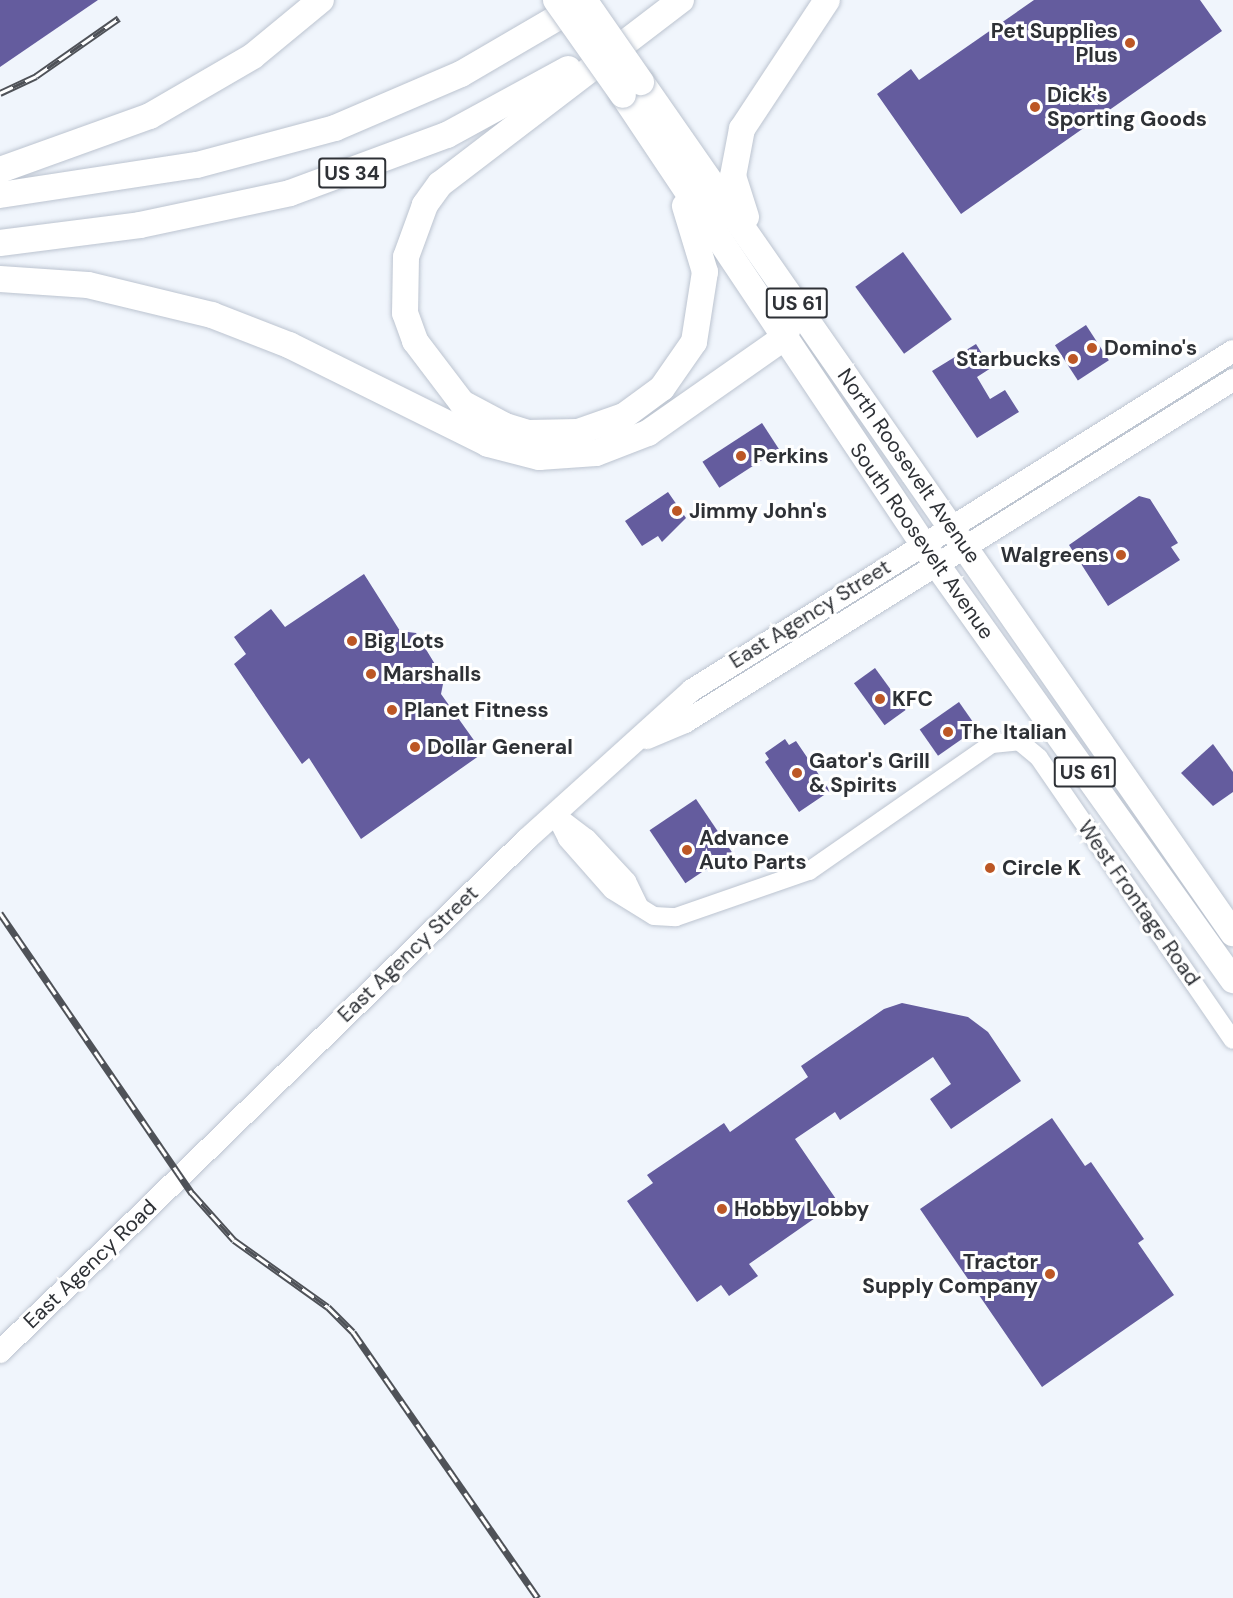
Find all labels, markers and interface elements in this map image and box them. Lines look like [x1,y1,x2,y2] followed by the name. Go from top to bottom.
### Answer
[991,18,1118,68] place label: Pet Supplies Plus
[1123,36,1137,50] marker: Pet Supplies Plus
[1047,82,1207,132] place label: Dick's Sporting Goods
[1028,100,1042,114] marker: Dick's Sporting Goods
[318,156,386,190] road number: US 34
[766,286,828,320] road number: US 61
[1104,335,1197,361] place label: Domino's
[1085,341,1099,355] marker: Domino's
[956,346,1061,372] place label: Starbucks
[1066,352,1080,366] marker: Starbucks
[832,364,986,568] street label: North Roosevelt Avenue
[845,438,999,644] street label: South Roosevelt Avenue
[753,443,829,469] place label: Perkins
[734,449,748,463] marker: Perkins
[689,498,827,524] place label: Jimmy John's
[670,504,684,518] marker: Jimmy John's
[1001,542,1109,568] place label: Walgreens
[1114,548,1128,562] marker: Walgreens
[725,554,895,674] street label: East Agency Street
[364,628,444,654] place label: Big Lots
[345,634,359,648] marker: Big Lots
[383,661,481,687] place label: Marshalls
[364,667,378,681] marker: Marshalls
[892,686,933,712] place label: KFC
[873,692,887,706] marker: KFC
[404,697,549,723] place label: Planet Fitness
[385,703,399,717] marker: Planet Fitness
[960,719,1067,745] place label: The Italian
[941,725,955,739] marker: The Italian
[427,734,573,760] place label: Dollar General
[408,740,422,754] marker: Dollar General
[809,748,930,798] place label: Gator's Grill & Spirits
[1054,755,1116,789] road number: US 61
[790,766,804,780] marker: Gator's Grill & Spirits
[1073,816,1205,990] street label: West Frontage Road
[699,825,807,875] place label: Advance Auto Parts
[680,843,694,857] marker: Advance Auto Parts
[1002,855,1081,881] place label: Circle K
[983,861,997,875] marker: Circle K
[333,881,483,1027] street label: East Agency Street
[18,1194,162,1334] street label: East Agency Road
[734,1196,869,1222] place label: Hobby Lobby
[715,1202,729,1216] marker: Hobby Lobby
[862,1249,1038,1299] place label: Tractor Supply Company
[1043,1267,1057,1281] marker: Tractor Supply Company

